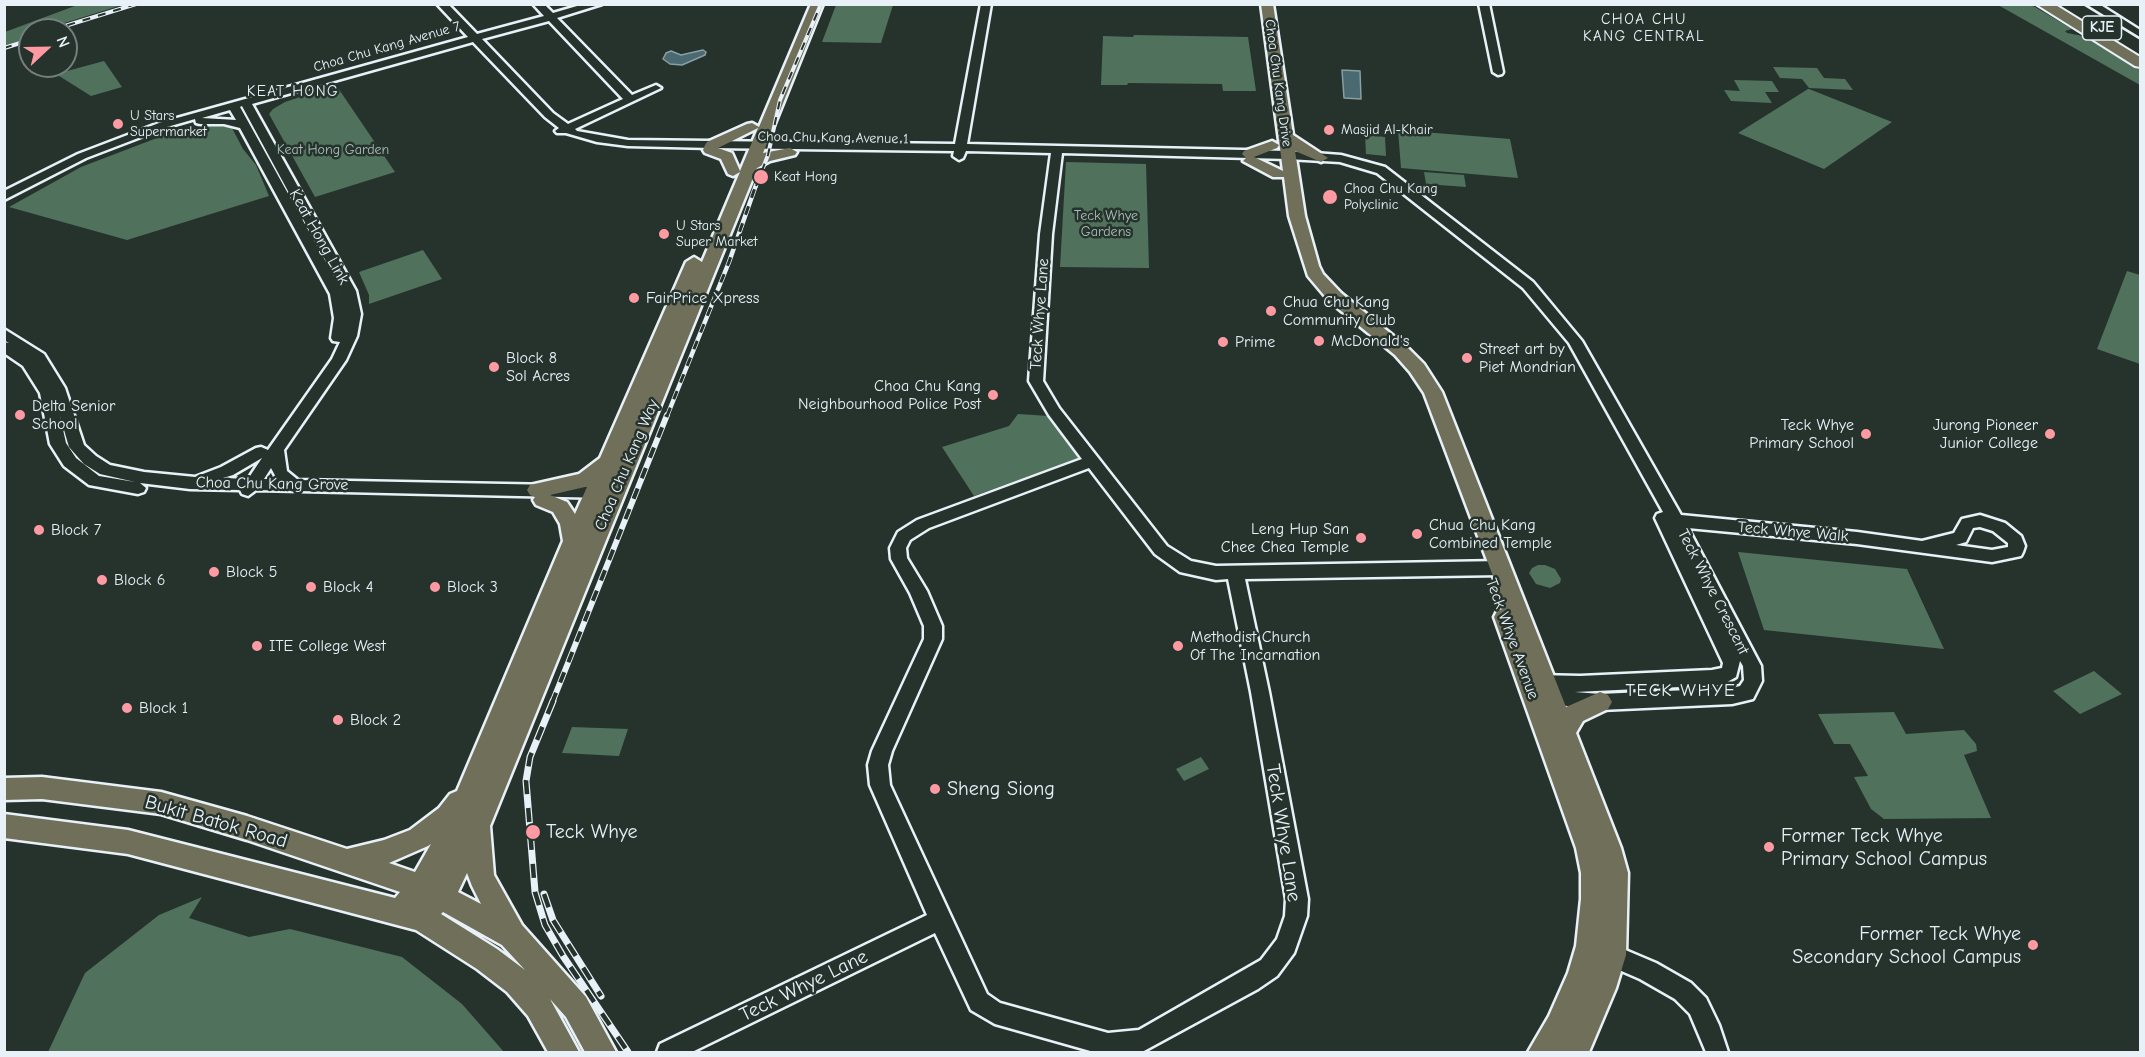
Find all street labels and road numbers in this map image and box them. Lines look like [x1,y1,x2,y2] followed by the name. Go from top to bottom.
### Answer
[2082,16,2122,40] road number: KJE
[312,18,462,76] street label: Choa Chu Kang Avenue 7
[1261,18,1295,148] street label: Choa Chu Kang Drive
[757,128,909,148] street label: Choa Chu Kang Avenue 1
[285,186,353,288] street label: Keat Hong Link
[1027,258,1053,370] street label: Teck Whye Lane
[591,397,663,533] street label: Choa Chu Kang Way
[196,473,348,495] street label: Choa Chu Kang Grove
[1737,518,1849,546] street label: Teck Whye Walk
[1673,526,1753,658] street label: Teck Whye Crescent
[1481,576,1543,702] street label: Teck Whye Avenue
[1260,762,1306,904] street label: Teck Whye Lane
[142,790,290,854] street label: Bukit Batok Road
[736,945,872,1027] street label: Teck Whye Lane

